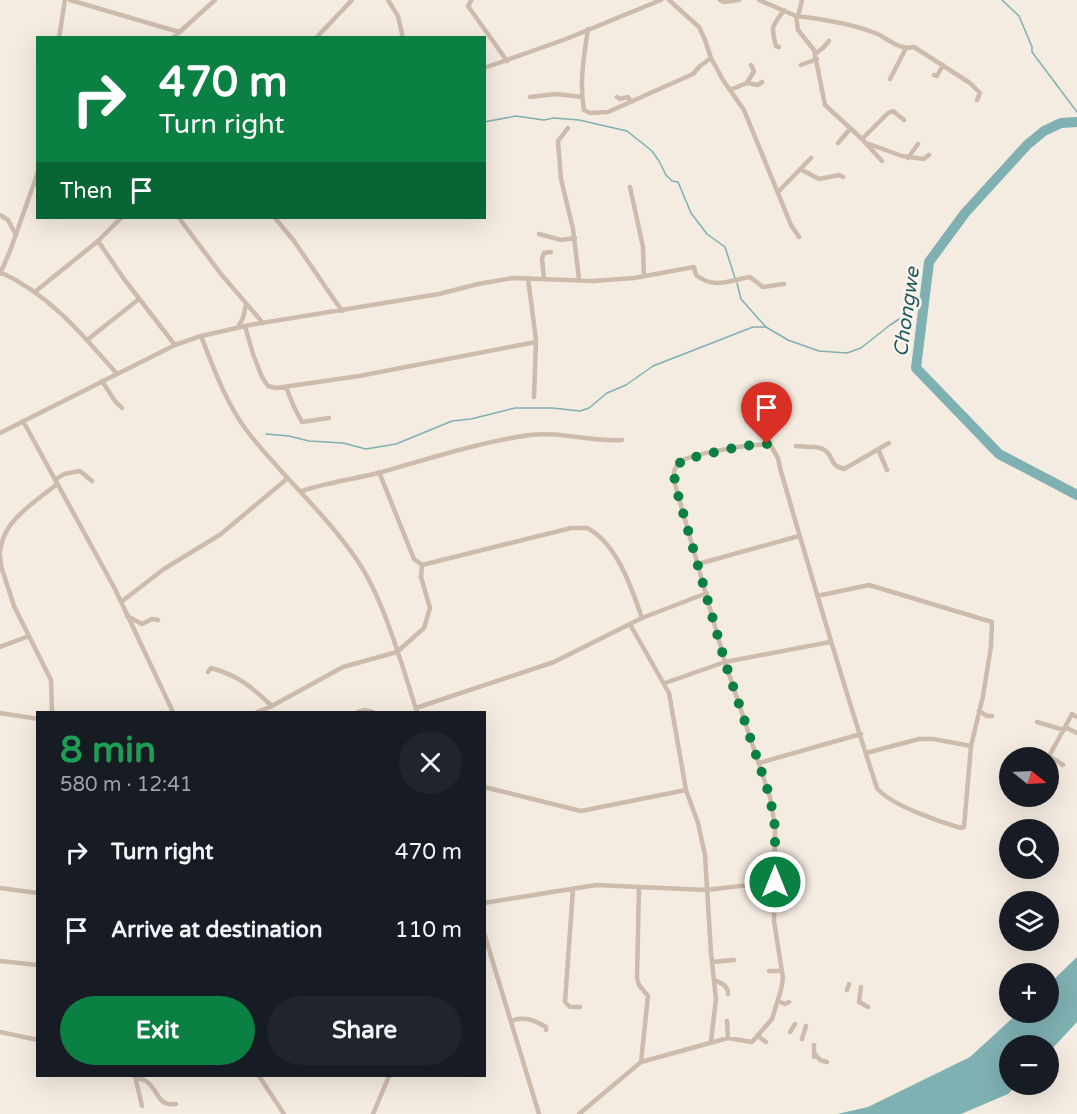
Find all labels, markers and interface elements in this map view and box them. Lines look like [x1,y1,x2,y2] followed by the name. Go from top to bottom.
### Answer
[159,57,288,108] text: 470 m
[60,60,138,138] icon: right
[159,108,285,141] text: Turn right
[125,174,158,207] icon: arrive
[60,178,113,204] text: Then
[889,264,925,358] water label: Chongwe
[741,382,792,444] pin
[750,391,783,424] icon: arrive
[60,729,156,772] text: 8 min
[399,731,462,794] button: close
[999,747,1059,807] north arrow
[999,747,1059,1095] map controls
[60,773,192,797] text: 580 m · 12:41
[999,819,1059,879] button: search
[60,836,93,869] icon: right
[111,839,213,865] text: Turn right
[395,839,462,865] text: 470 m
[743,850,807,914] position arrow
[999,891,1059,951] button: layers
[60,914,93,947] icon: arrive
[111,917,322,943] text: Arrive at destination
[395,917,462,943] text: 110 m
[999,963,1059,1023] button: +
[60,996,255,1065] button: Exit
[267,996,462,1065] button: Share
[999,1035,1059,1095] button: −

